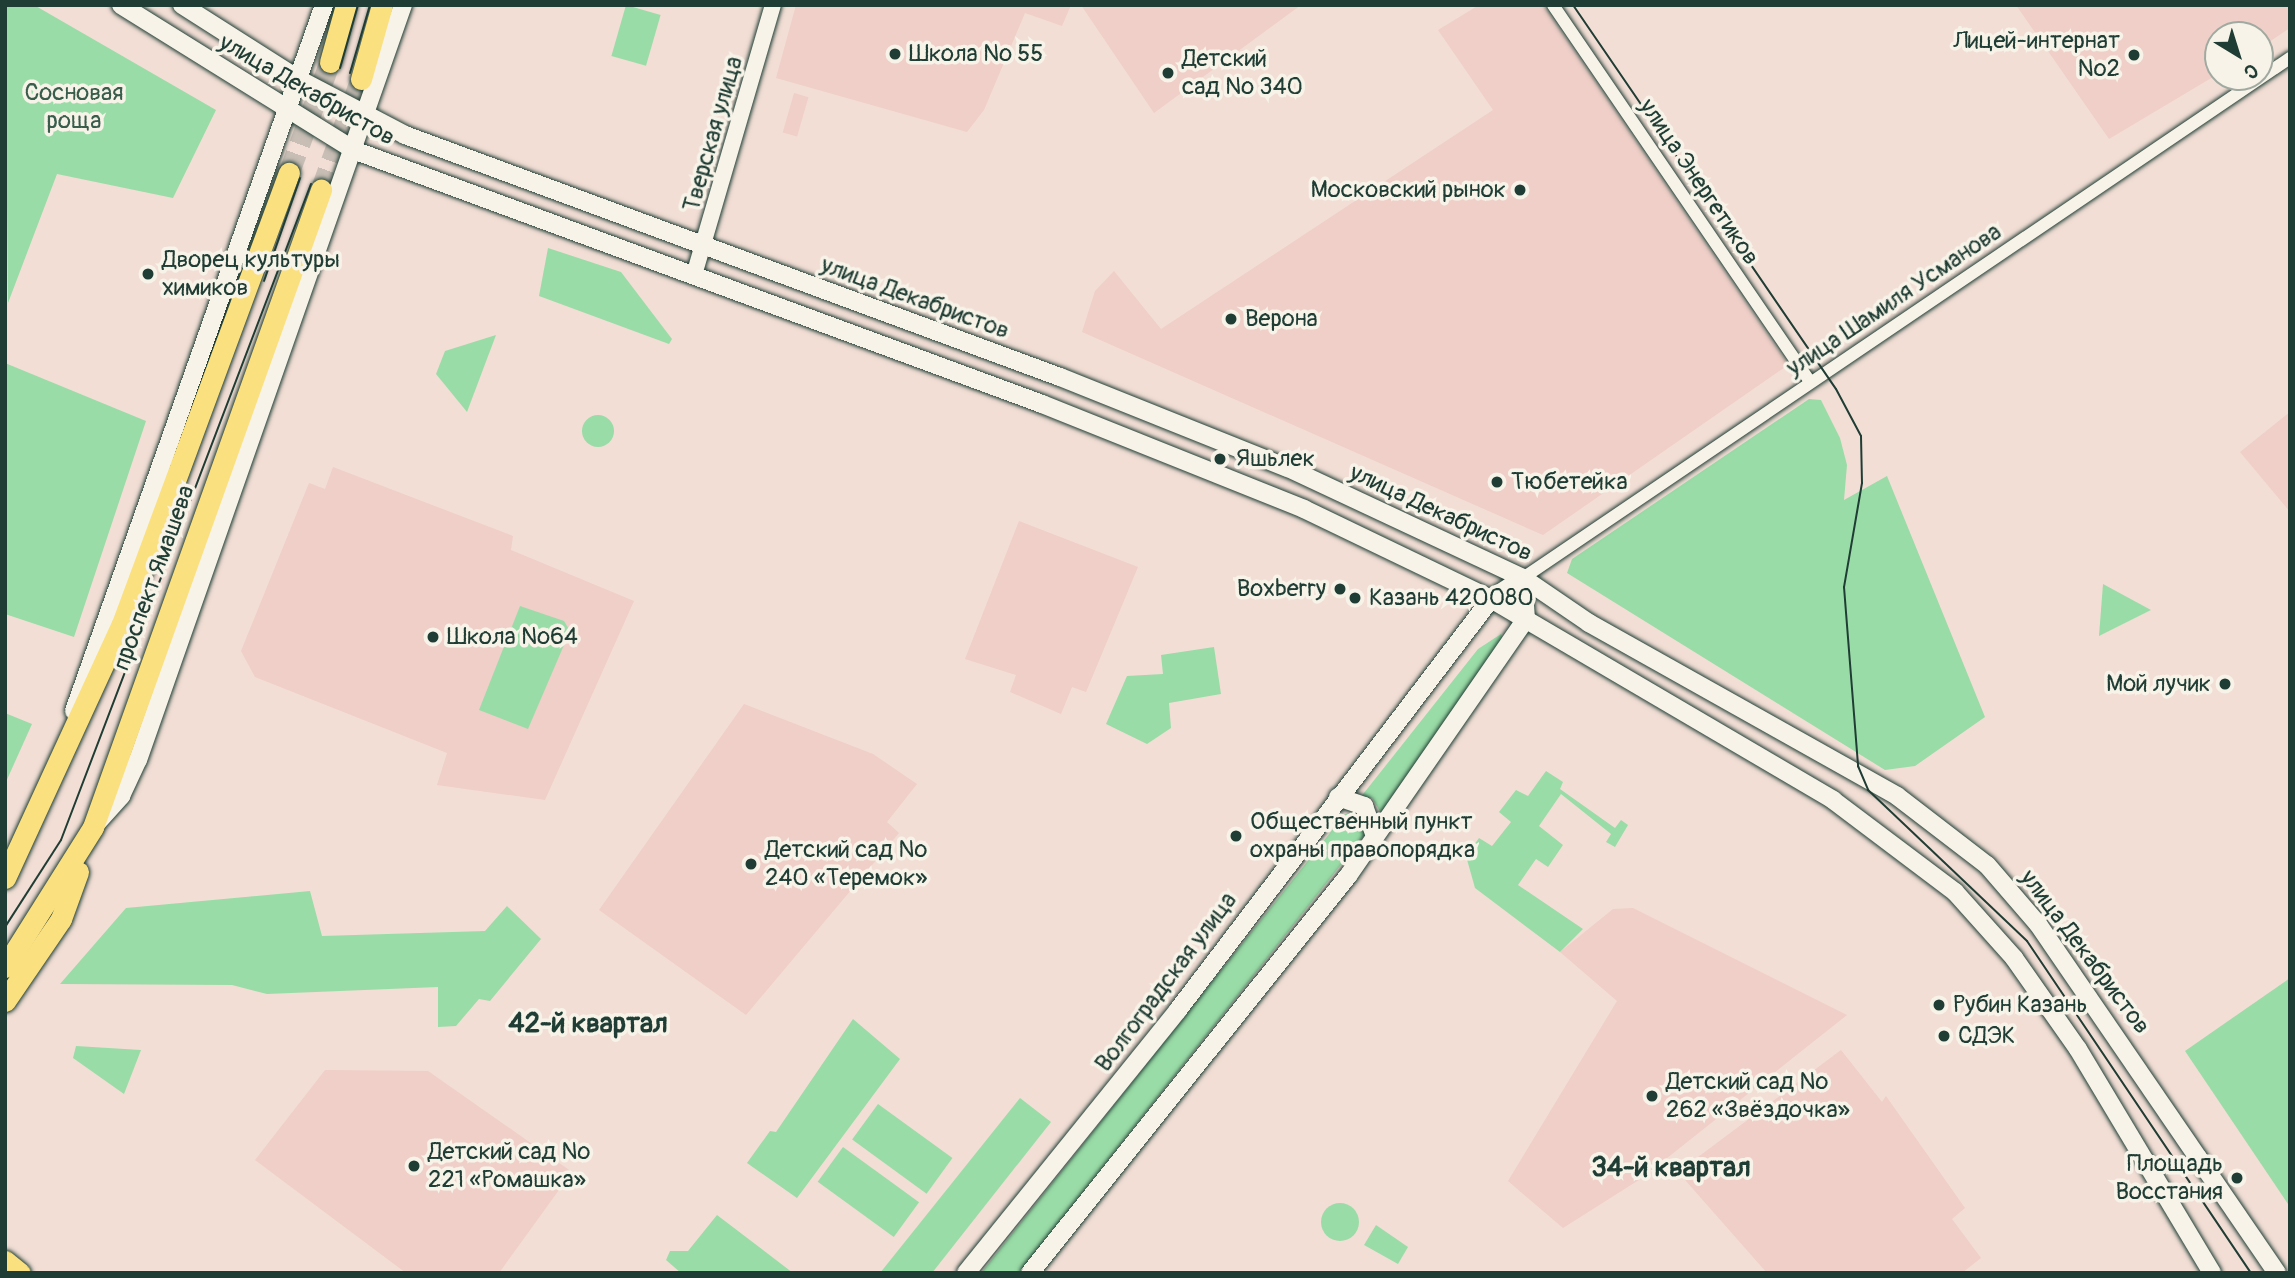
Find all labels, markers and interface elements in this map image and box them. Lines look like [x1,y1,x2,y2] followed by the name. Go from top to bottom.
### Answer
[2204,21,2274,91] north arrow
[1953,27,2120,83] place label: Лицей-интернат №2
[214,28,400,152] street label: улица Декабристов
[909,40,1043,68] place label: Школа № 55
[1182,45,1303,101] place label: Детский сад № 340
[887,46,903,62] marker: Школа № 55
[2126,47,2142,63] marker: Лицей-интернат №2
[677,53,749,215] street label: Тверская улица
[2239,58,2263,84] text: С
[1160,65,1176,81] marker: Детский сад № 340
[25,79,123,135] park label: Сосновая роща
[1633,93,1765,271] street label: улица Энергетиков
[1311,176,1506,204] place label: Московский рынок
[1512,182,1528,198] marker: Московский рынок
[1781,217,2007,383] street label: улица Шамиля Усманова
[162,246,340,302] place label: Дворец культуры химиков
[817,251,1013,345] street label: улица Декабристов
[140,266,156,282] marker: Дворец культуры химиков
[1245,305,1318,333] place label: Верона
[1223,311,1239,327] marker: Верона
[1236,445,1315,473] place label: Яшьлек
[1210,449,1230,469] marker: Яшьлек
[1345,458,1537,568] street label: улица Декабристов
[1511,468,1628,496] place label: Тюбетейка
[1489,474,1505,490] marker: Тюбетейка
[107,481,201,675] street label: проспект Ямашева
[1237,575,1326,603] place label: Boxberry
[1332,581,1348,597] marker: Boxberry
[1369,584,1534,612] place label: Казань 420080
[1347,590,1363,606] marker: Казань 420080
[447,623,578,651] place label: Школа №64
[425,629,441,645] marker: Школа №64
[2106,670,2211,698] place label: Мой лучик
[2217,676,2233,692] marker: Мой лучик
[1250,808,1475,864] place label: Общественный пункт охраны правопорядка
[1228,828,1244,844] marker: Общественный пункт охраны правопорядка
[765,836,927,892] place label: Детский сад № 240 «Теремок»
[743,856,759,872] marker: Детский сад № 240 «Теремок»
[2014,864,2156,1040] street label: улица Декабристов
[1089,887,1243,1077] street label: Волгоградская улица
[1953,991,2088,1019] place label: Рубин Казань
[1931,997,1947,1013] marker: Рубин Казань
[508,1007,668,1041] district label: 42-й квартал
[1958,1022,2015,1050] place label: СДЭК
[1936,1028,1952,1044] marker: СДЭК
[1666,1068,1850,1124] place label: Детский сад № 262 «Звёздочка»
[1644,1088,1660,1104] marker: Детский сад № 262 «Звёздочка»
[428,1138,590,1194] place label: Детский сад № 221 «Ромашка»
[2116,1150,2223,1206] place label: Площадь Восстания
[1591,1151,1751,1185] district label: 34-й квартал
[406,1158,422,1174] marker: Детский сад № 221 «Ромашка»
[2229,1170,2245,1186] marker: Площадь Восстания

